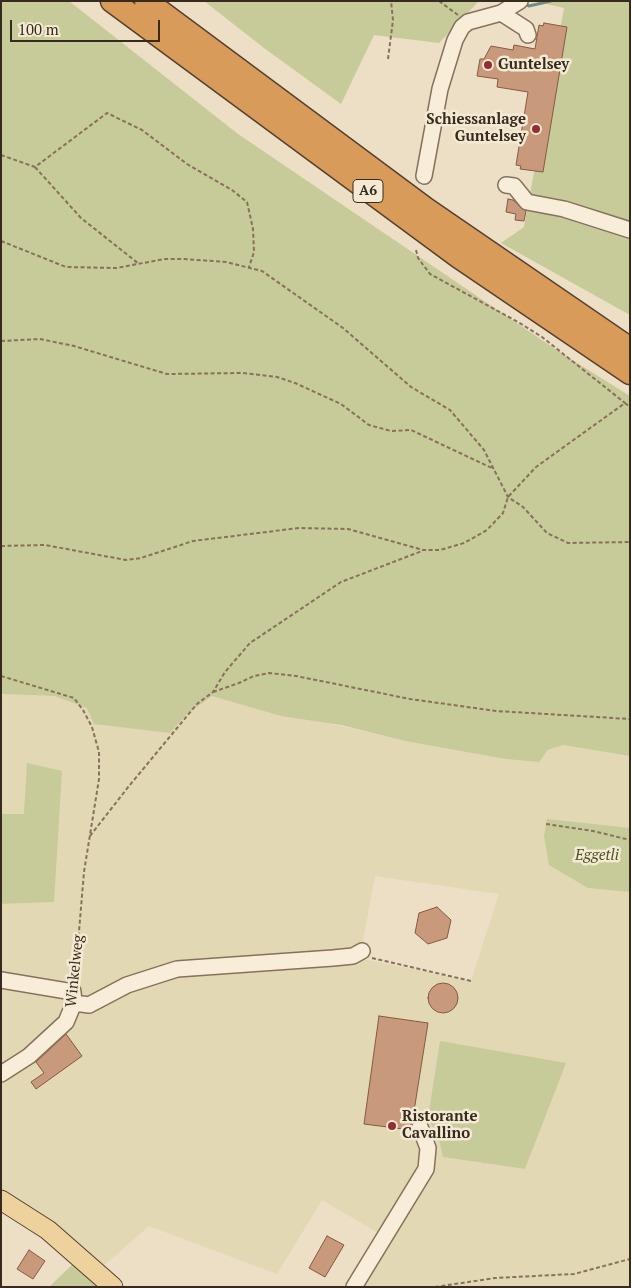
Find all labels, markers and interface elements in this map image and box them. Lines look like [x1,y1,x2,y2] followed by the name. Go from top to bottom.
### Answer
[12,10,162,42] scale bar
[18,19,59,39] text: 100 m
[498,56,569,74] place label: Guntelsey
[482,59,494,71] marker: Guntelsey
[426,111,526,146] place label: Schiessanlage Guntelsey
[530,123,542,135] marker: Schiessanlage Guntelsey
[353,180,383,202] road number: A6
[575,847,619,865] park label: Eggetli
[62,934,88,1008] street label: Winkelweg
[402,1108,478,1143] place label: Ristorante Cavallino
[386,1120,398,1132] marker: Ristorante Cavallino

